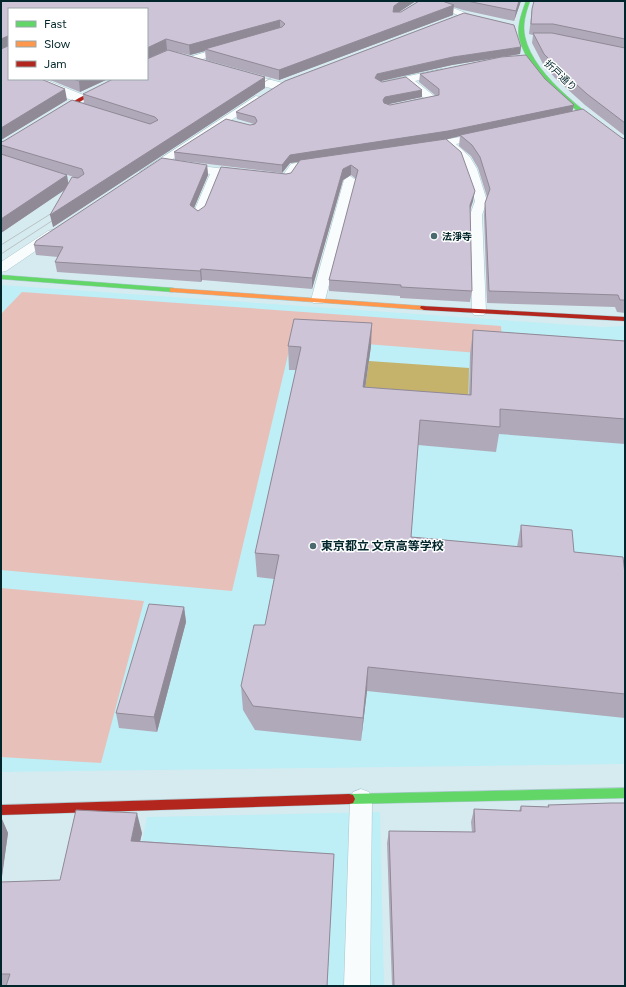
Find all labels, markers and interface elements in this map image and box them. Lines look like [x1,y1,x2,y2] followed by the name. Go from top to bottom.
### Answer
[8,8,148,80] legend
[44,17,67,31] text: Fast
[44,37,71,51] text: Slow
[44,57,67,71] text: Jam
[542,57,580,94] street label: 折戸通り
[442,230,472,243] place label: 法淨寺
[429,231,439,241] marker: 法淨寺
[321,539,444,553] place label: 東京都立 文京高等学校
[308,541,318,551] marker: 東京都立 文京高等学校

